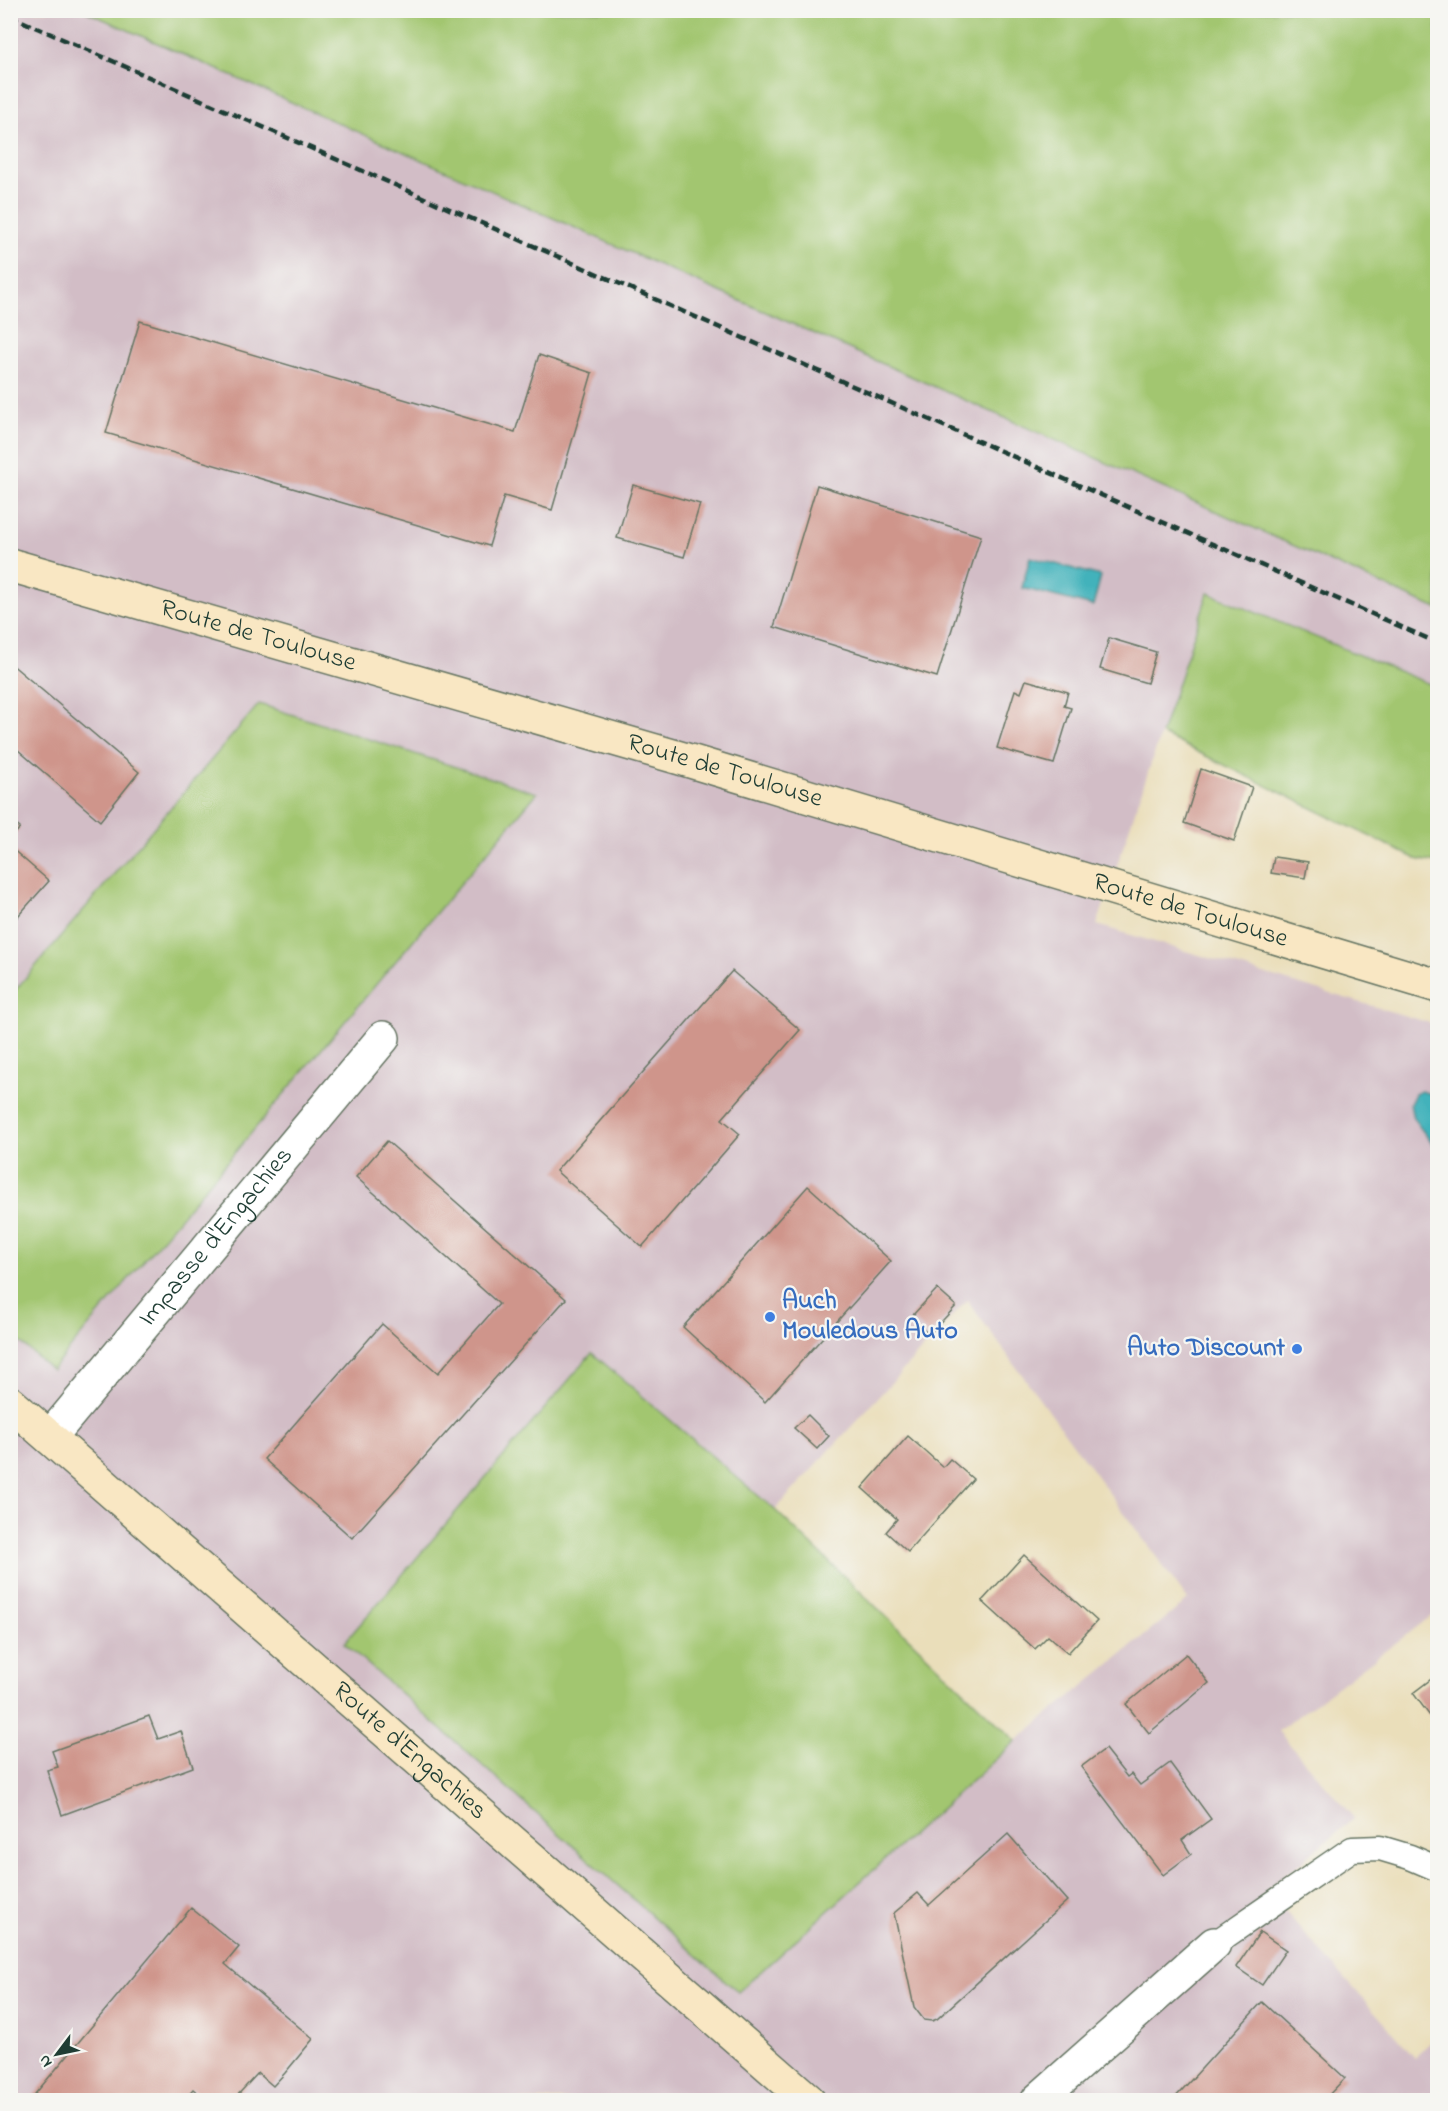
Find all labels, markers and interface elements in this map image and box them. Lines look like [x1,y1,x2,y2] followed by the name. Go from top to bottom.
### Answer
[156,590,361,683] street label: Route de Toulouse
[623,725,827,819] street label: Route de Toulouse
[1088,864,1293,959] street label: Route de Toulouse
[130,1139,303,1336] street label: Impasse d'Engachies
[782,1283,958,1351] place label: Auch Mouledous Auto
[763,1310,777,1324] marker: Auch Mouledous Auto
[1127,1330,1285,1368] place label: Auto Discount
[1290,1342,1304,1356] marker: Auto Discount
[323,1673,495,1830] street label: Route d'Engachies
[27,2024,87,2084] north arrow
[33,2050,59,2072] text: N

